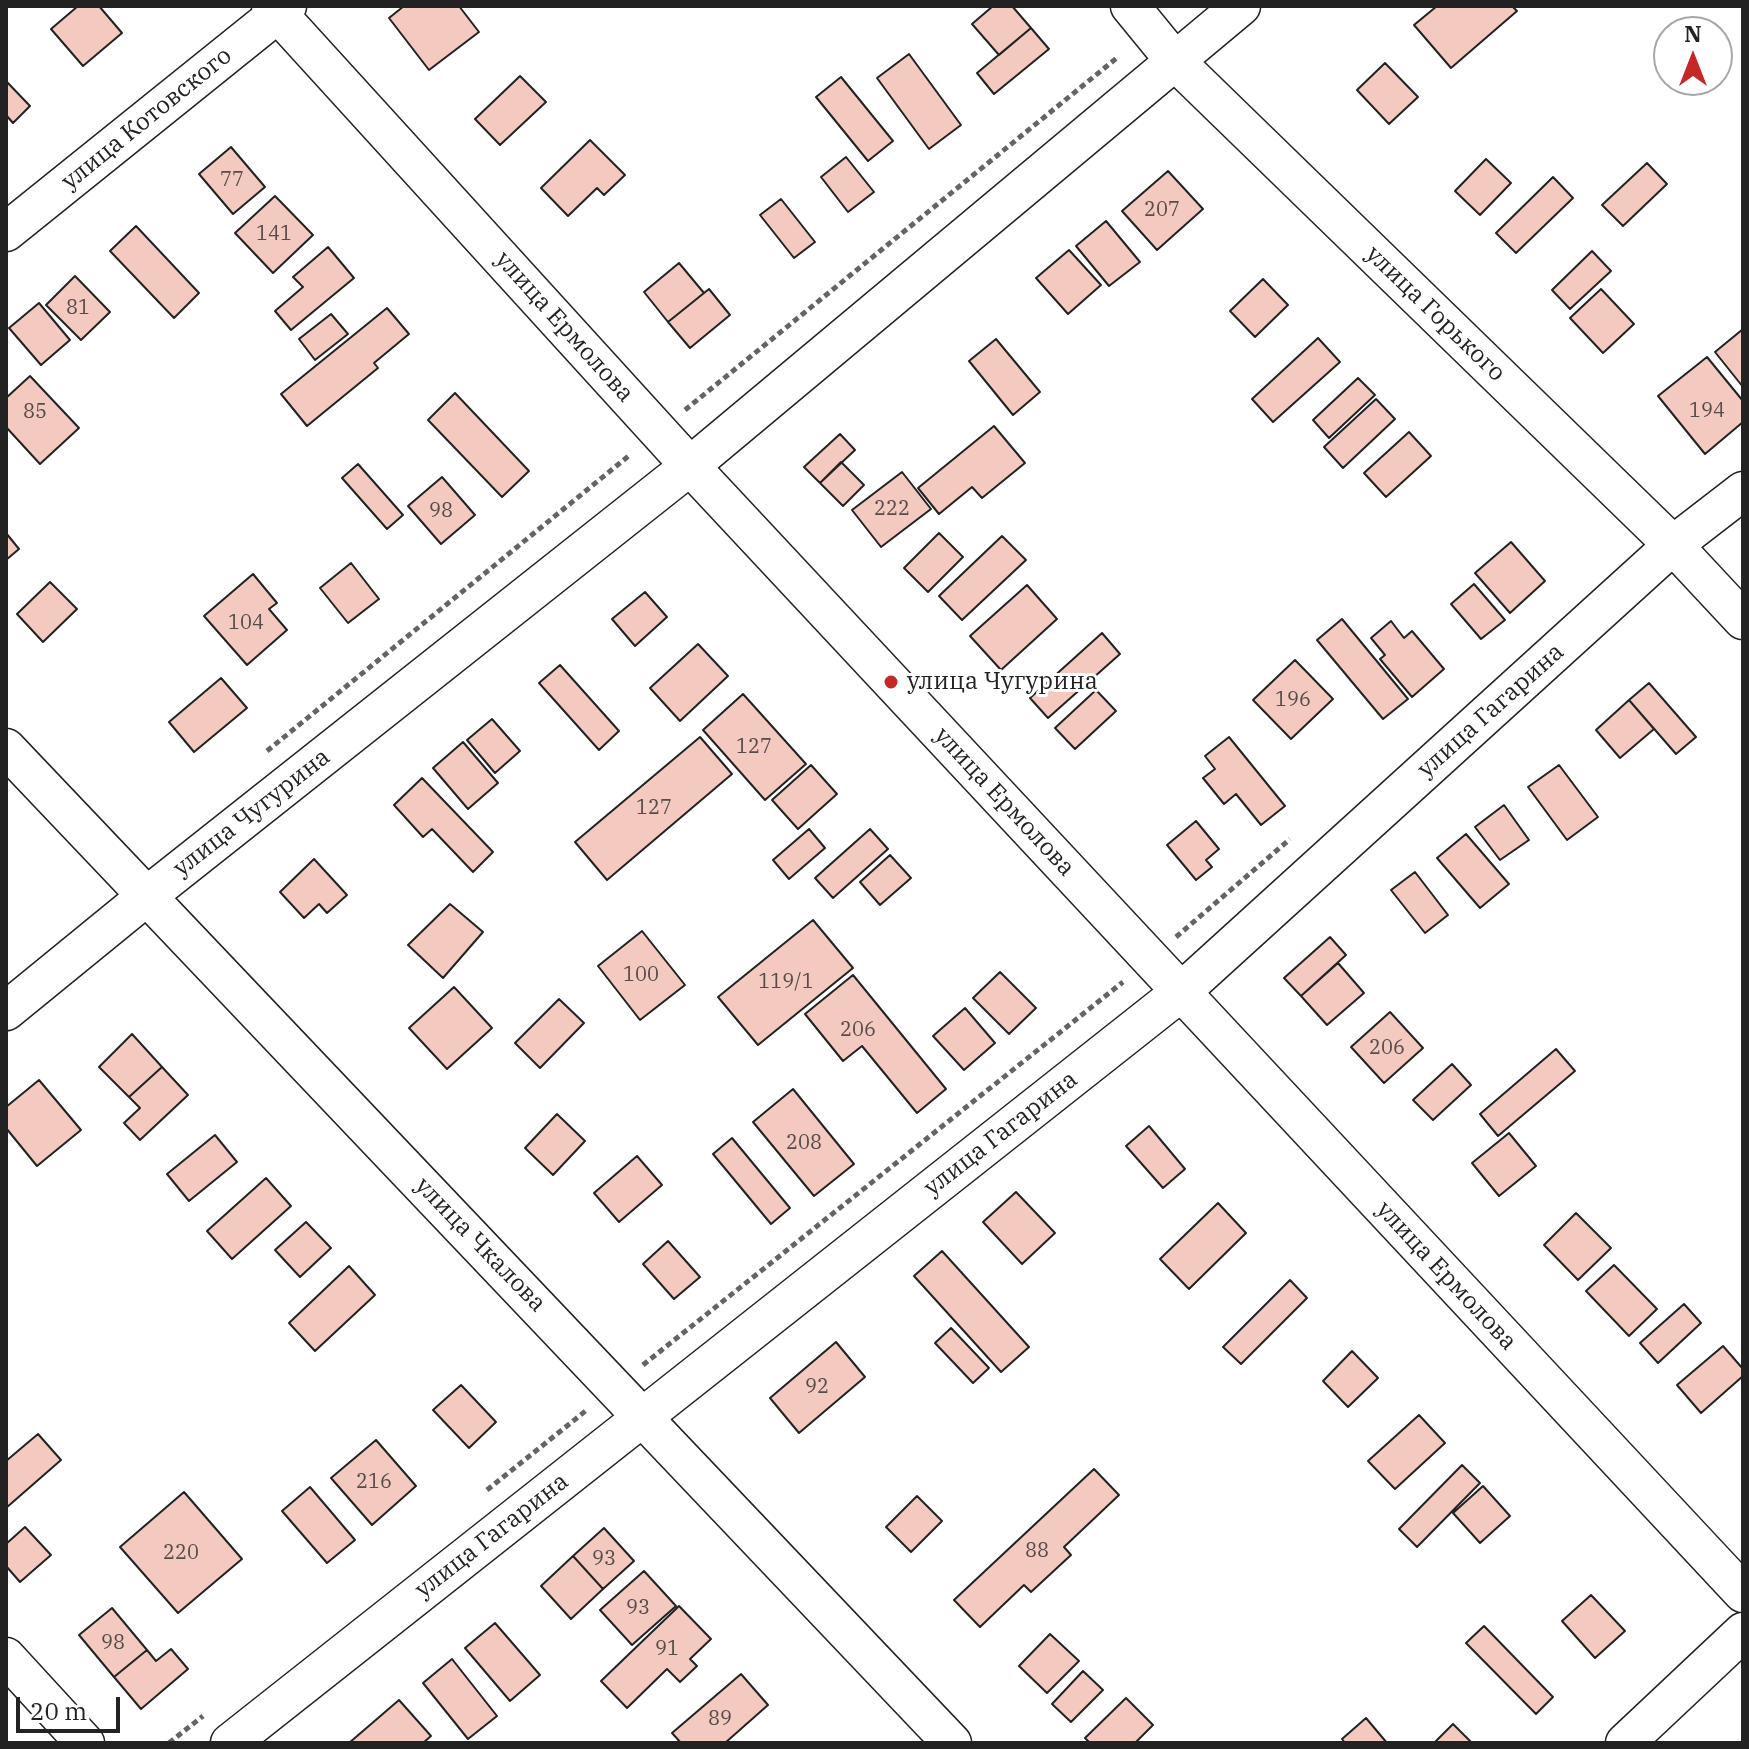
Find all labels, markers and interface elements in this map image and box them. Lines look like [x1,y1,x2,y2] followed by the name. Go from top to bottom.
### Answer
[1653,16,1733,96] north arrow
[1684,19,1702,48] text: N
[56,42,238,196] street label: улица Котовского
[220,168,244,192] house number: 77
[1144,198,1180,222] house number: 207
[256,222,292,246] house number: 141
[1359,240,1511,388] street label: улица Горького
[489,246,639,408] street label: улица Ермолова
[66,296,90,320] house number: 81
[1689,399,1725,423] house number: 194
[23,400,47,424] house number: 85
[874,497,910,521] house number: 222
[429,499,453,523] house number: 98
[228,611,264,635] house number: 104
[1412,638,1570,784] street label: улица Гагарина
[907,668,1098,696] place label: улица Чугурина
[882,673,900,691] marker: улица Чугурина
[1275,688,1311,712] house number: 196
[928,722,1080,882] street label: улица Ермолова
[736,735,772,759] house number: 127
[168,743,336,883] street label: улица Чугурина
[636,796,672,820] house number: 127
[623,963,659,987] house number: 100
[758,970,814,994] house number: 119/1
[840,1018,876,1042] house number: 206
[1369,1036,1405,1060] house number: 206
[919,1065,1083,1203] street label: улица Гагарина
[786,1131,822,1155] house number: 208
[409,1172,551,1318] street label: улица Чкалова
[1370,1196,1522,1356] street label: улица Ермолова
[805,1375,829,1399] house number: 92
[410,1467,574,1605] street label: улица Гагарина
[356,1470,392,1494] house number: 216
[1025,1539,1049,1563] house number: 88
[163,1541,199,1565] house number: 220
[592,1547,616,1571] house number: 93
[626,1596,650,1620] house number: 93
[101,1631,125,1655] house number: 98
[655,1637,679,1661] house number: 91
[20,1681,124,1731] scale bar
[30,1695,87,1727] text: 20 m
[708,1707,732,1731] house number: 89

